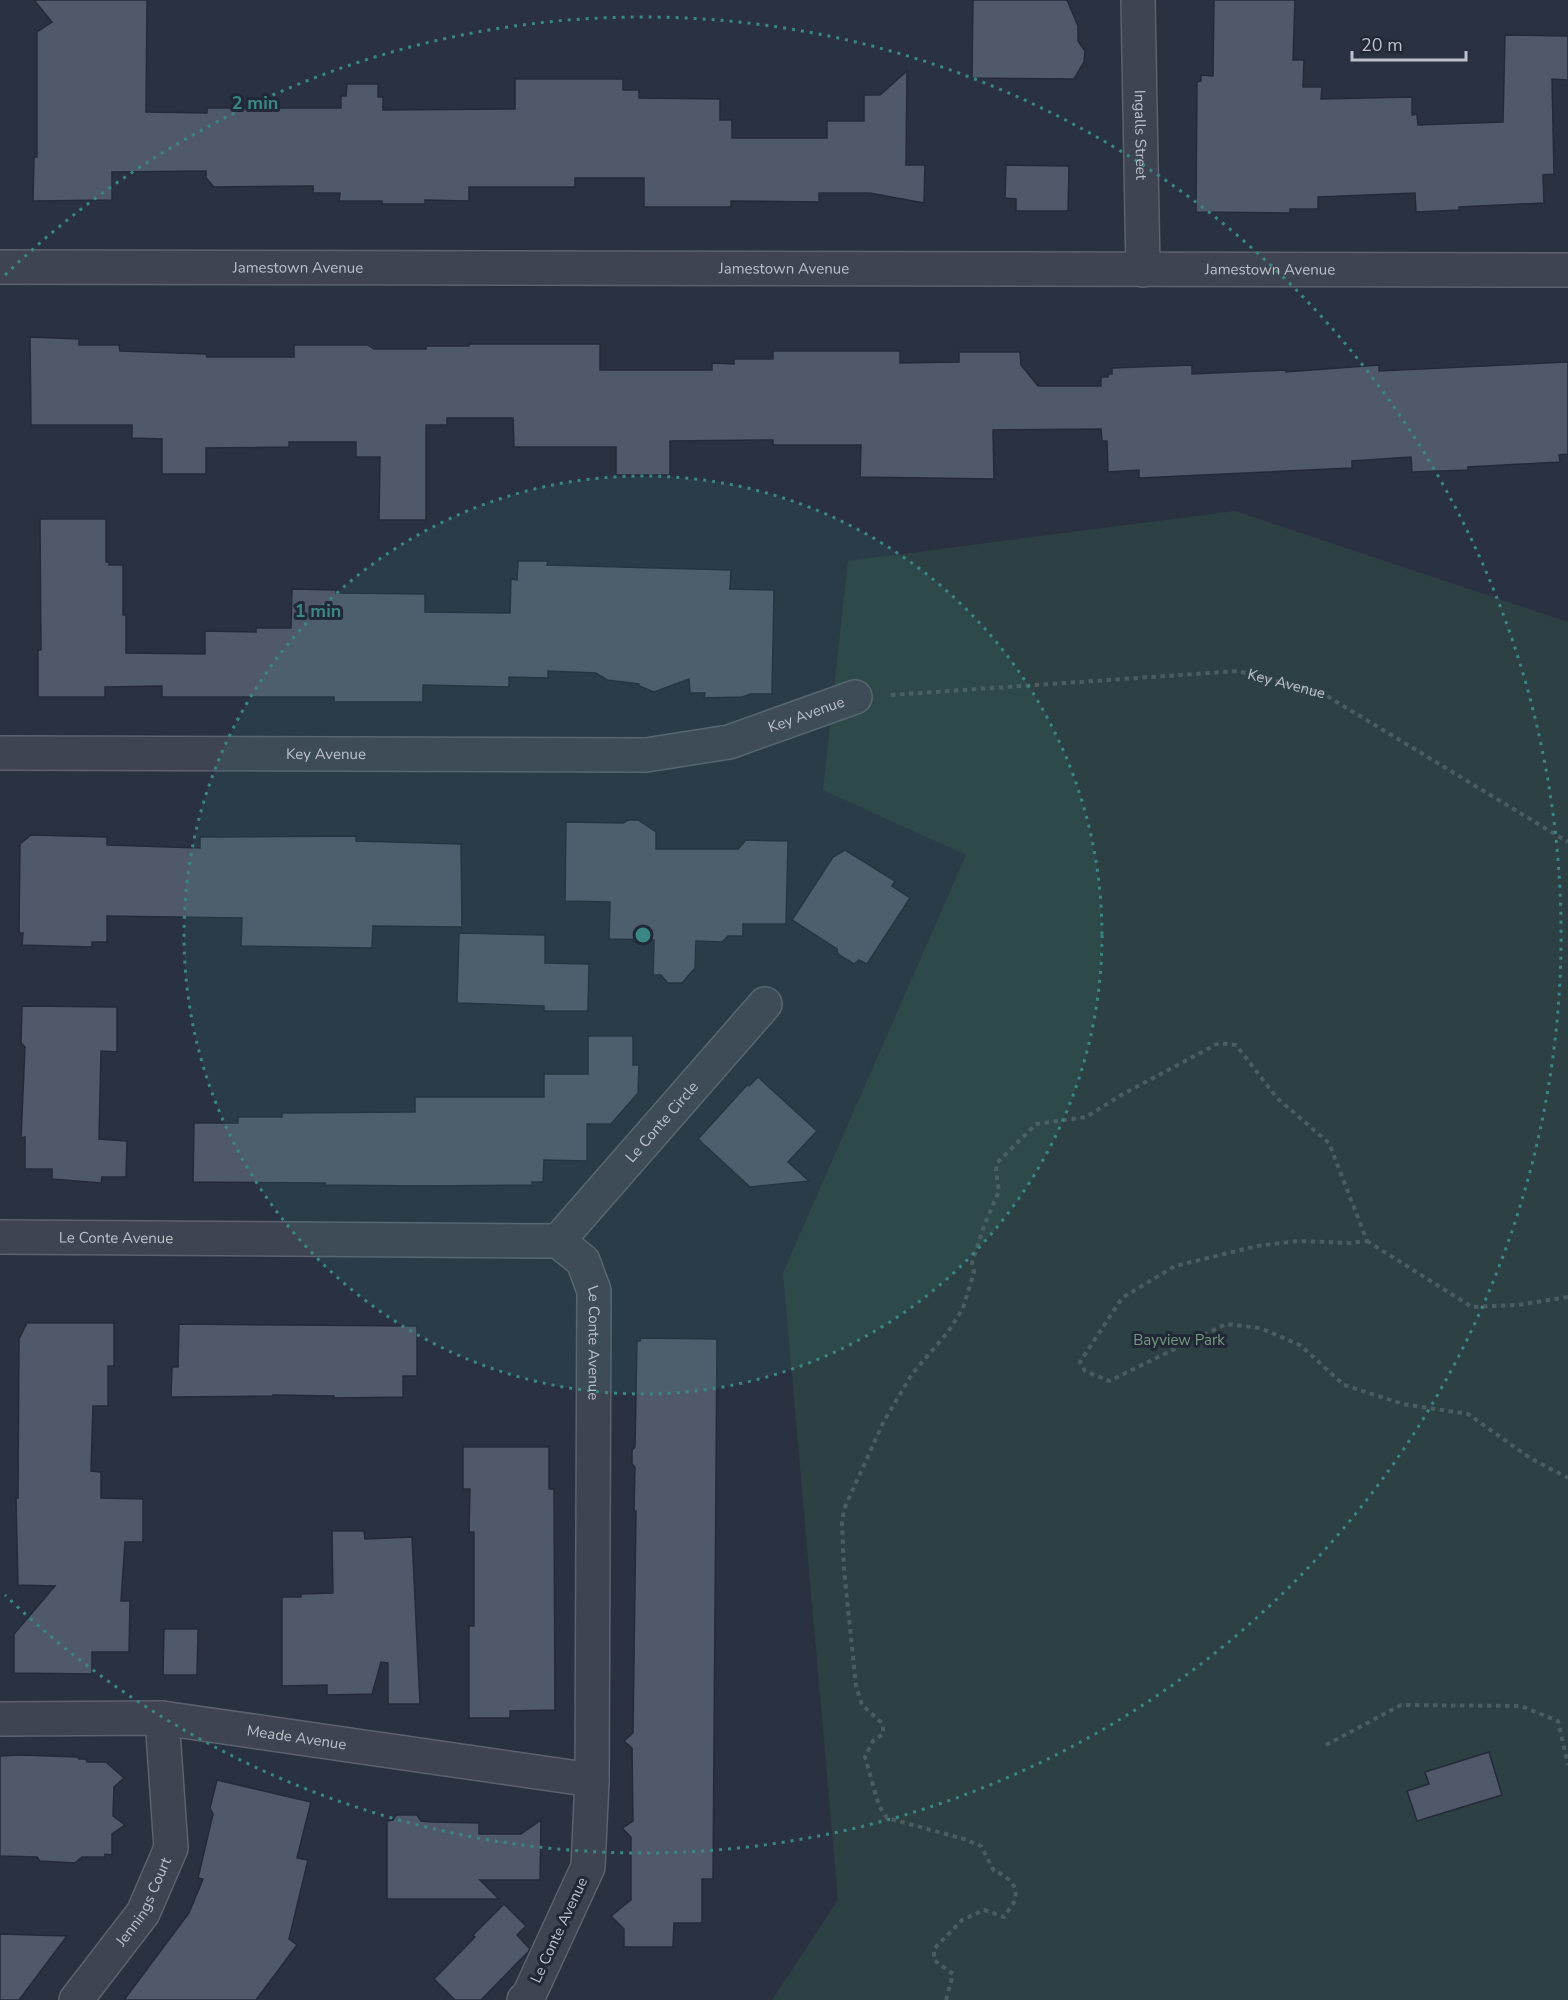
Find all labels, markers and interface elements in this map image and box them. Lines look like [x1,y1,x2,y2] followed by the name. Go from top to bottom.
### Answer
[1352,24,1466,62] scale bar
[1361,33,1403,57] text: 20 m
[1130,90,1151,181] street label: Ingalls Street
[232,91,278,115] text: 2 min
[232,257,363,278] street label: Jamestown Avenue
[718,258,849,279] street label: Jamestown Avenue
[1204,259,1335,280] street label: Jamestown Avenue
[295,599,341,623] text: 1 min
[1245,664,1328,703] street label: Key Avenue
[765,692,847,737] street label: Key Avenue
[286,744,366,764] street label: Key Avenue
[633,925,653,945] centre of rings
[621,1077,703,1167] street label: Le Conte Circle
[59,1227,173,1248] street label: Le Conte Avenue
[583,1283,604,1400] street label: Le Conte Avenue
[1133,1330,1225,1350] park label: Bayview Park
[245,1720,348,1754] street label: Meade Avenue
[110,1853,176,1951] street label: Jennings Court
[526,1874,592,1986] street label: Le Conte Avenue

